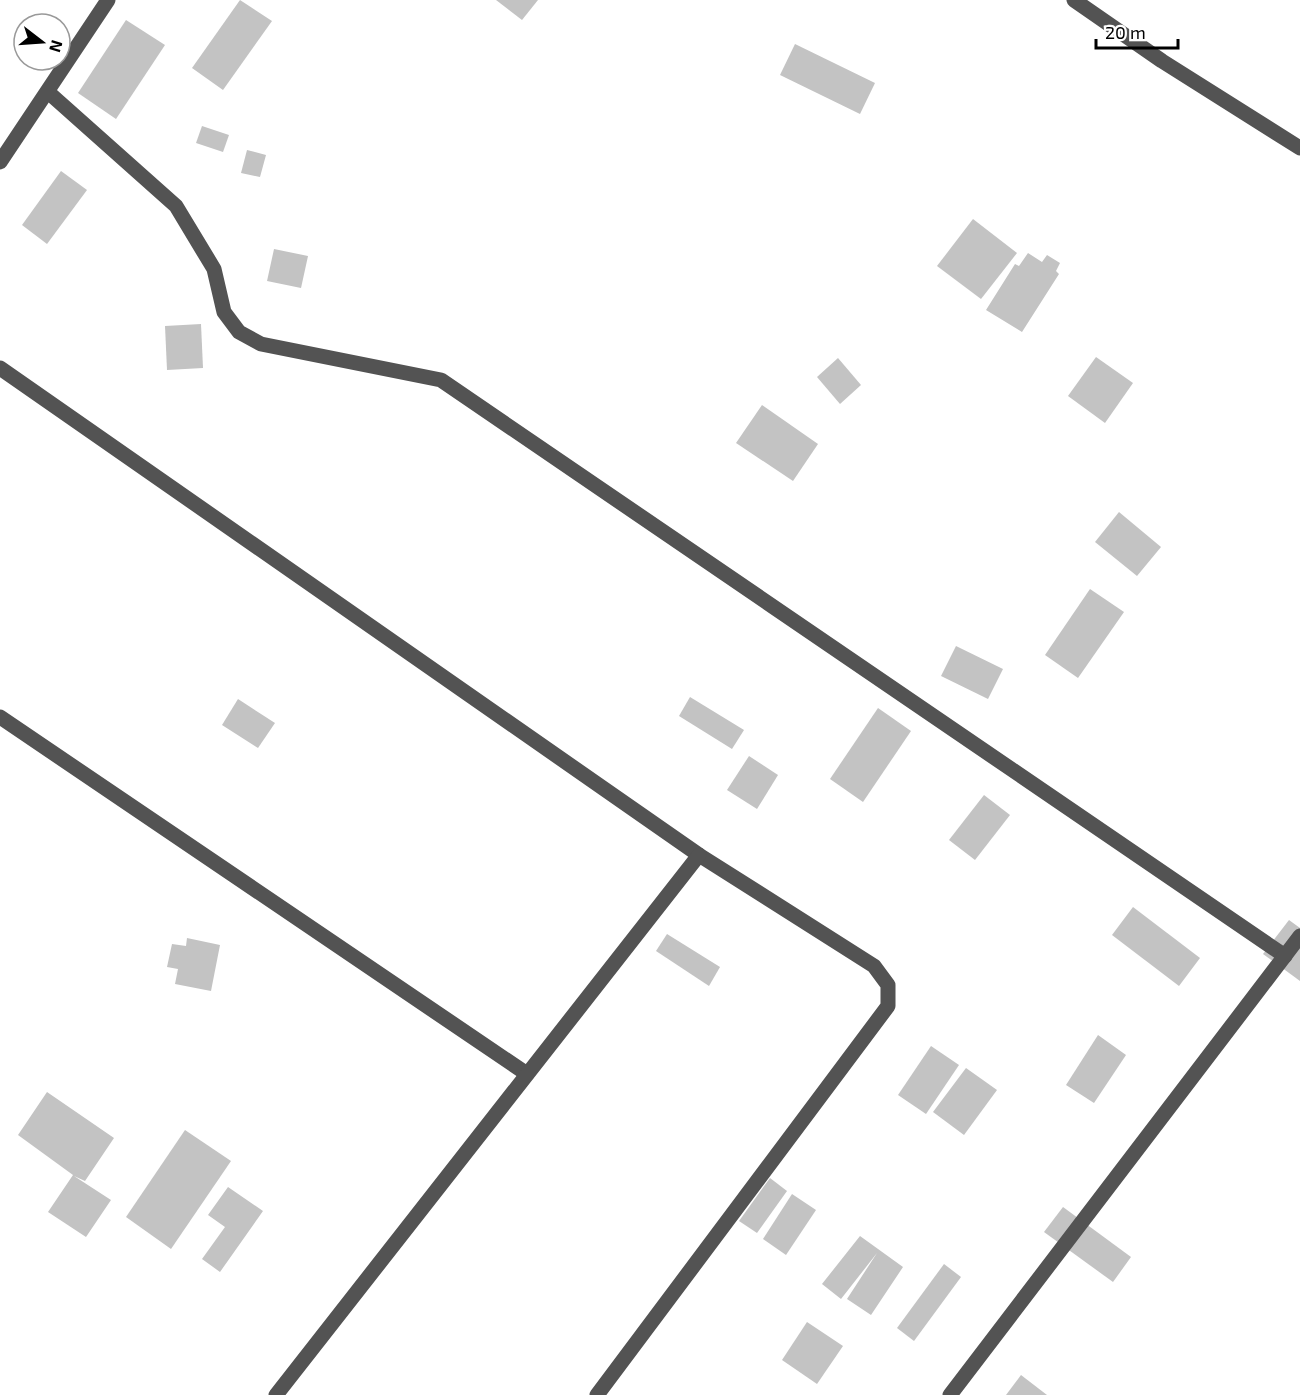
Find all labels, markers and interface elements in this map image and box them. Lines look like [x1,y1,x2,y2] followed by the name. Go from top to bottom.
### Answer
[12,12,72,72] north arrow
[1096,12,1178,50] scale bar
[1105,21,1146,43] text: 20 m
[46,38,68,55] text: N

